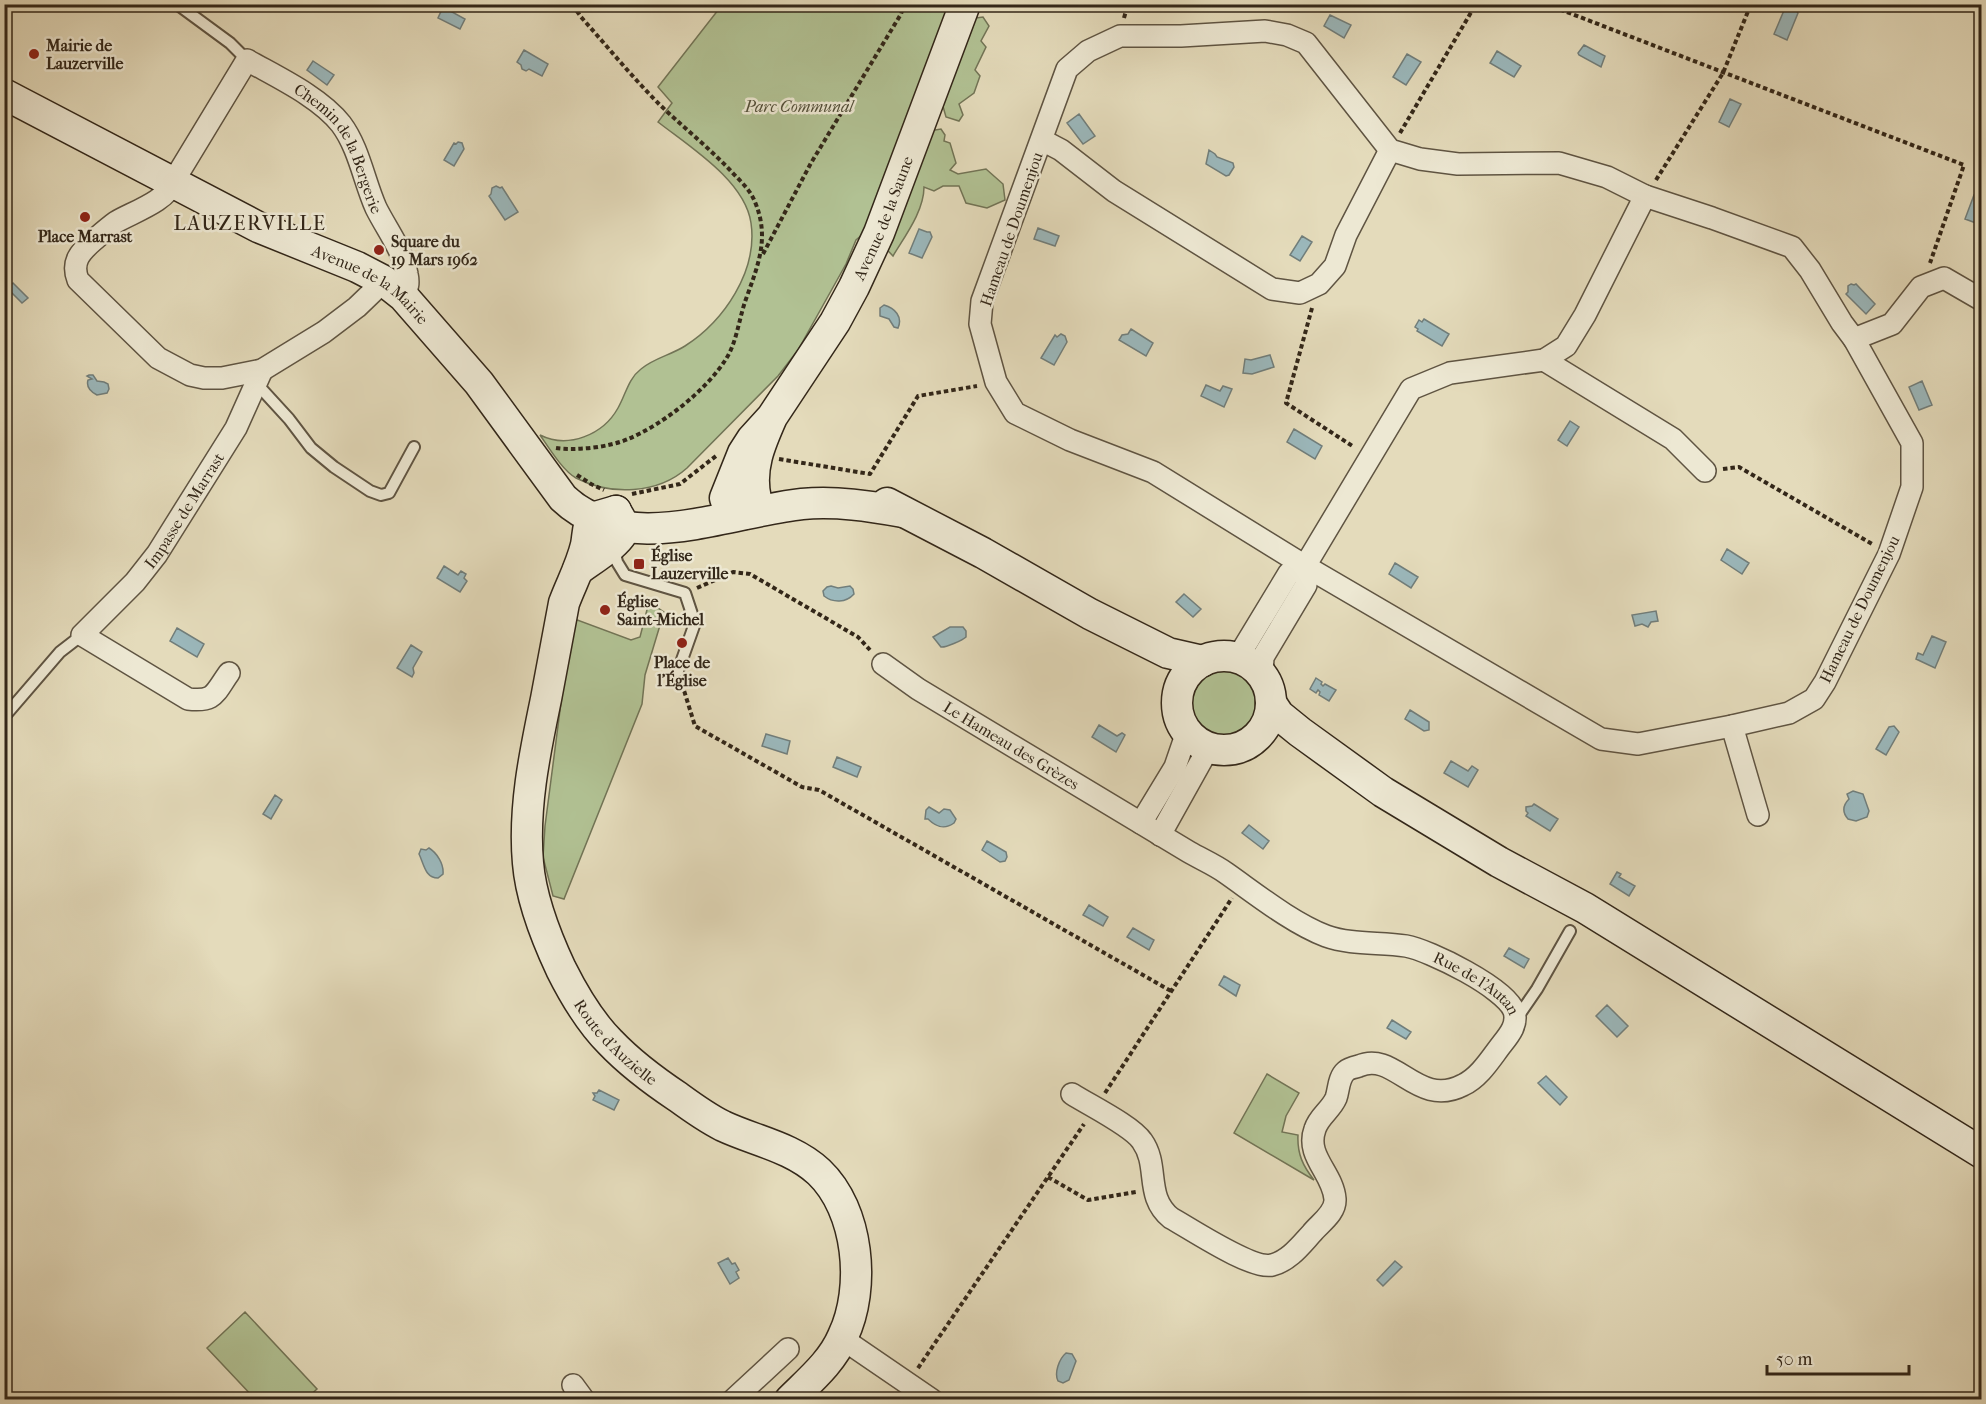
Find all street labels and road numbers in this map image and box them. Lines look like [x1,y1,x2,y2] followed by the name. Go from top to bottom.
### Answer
[291,80,386,217] street label: Chemin de la Bergerie
[976,150,1047,309] street label: Hameau de Doumenjou
[849,153,917,284] street label: Avenue de la Saune
[308,240,432,328] street label: Avenue de la Mairie
[140,449,228,572] street label: Impasse de Marrast
[1815,532,1903,686] street label: Hameau de Doumenjou
[940,698,1083,794] street label: Le Hameau des Grèzes
[1430,948,1524,1018] street label: Rue de l'Autan
[570,996,661,1089] street label: Route d'Auzielle

